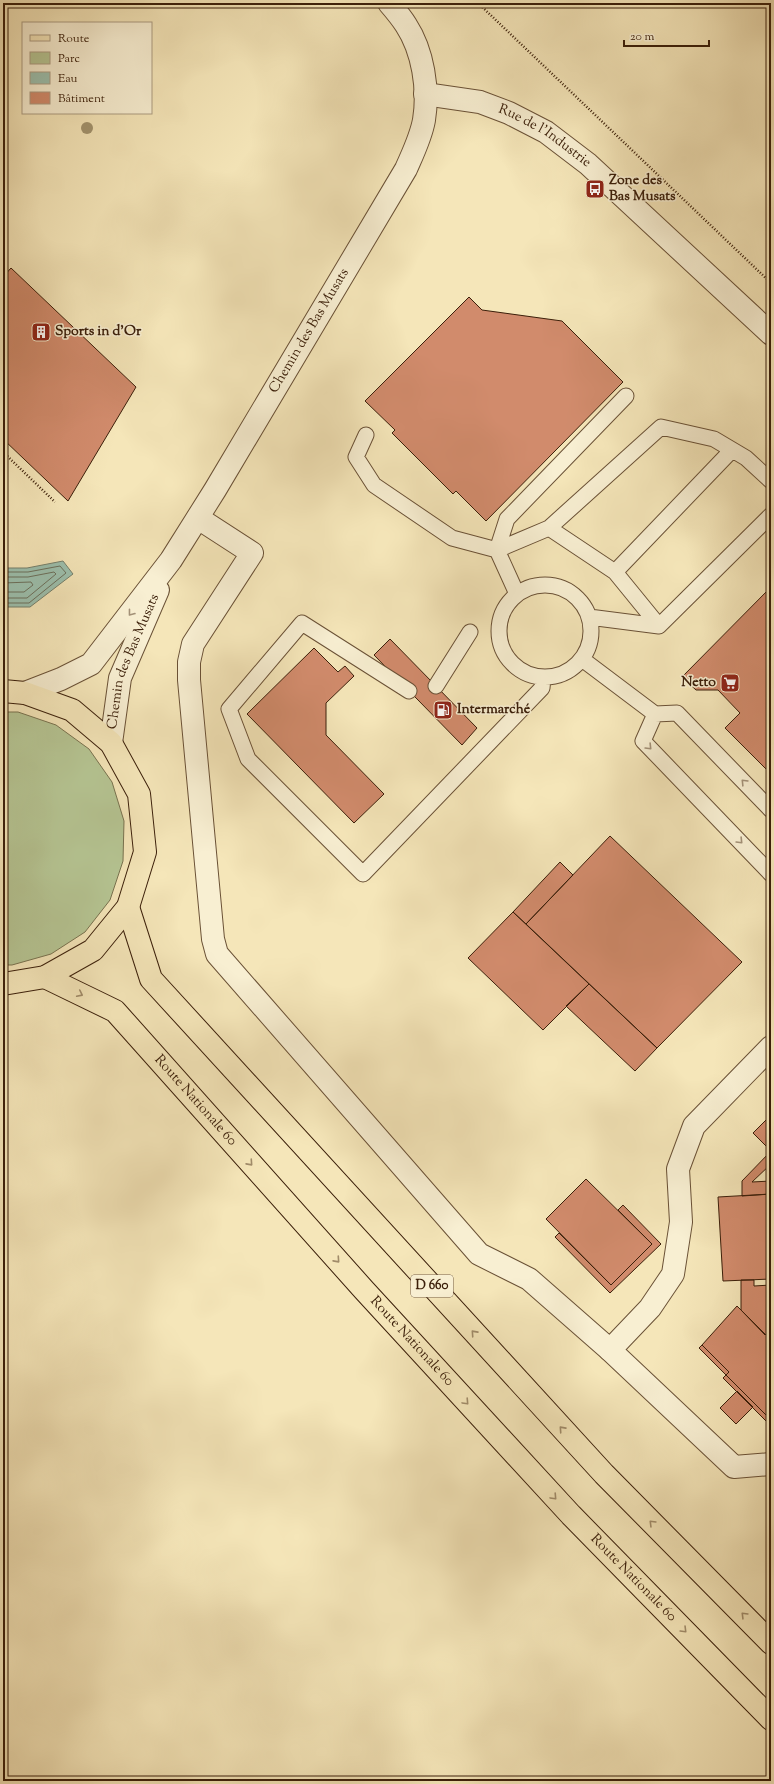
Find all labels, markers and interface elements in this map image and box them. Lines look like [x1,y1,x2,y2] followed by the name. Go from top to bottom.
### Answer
[22,22,152,114] legend
[624,22,709,48] scale bar
[630,28,655,46] text: 20 m
[58,30,90,48] text: Route
[58,50,80,68] text: Parc
[58,70,78,88] text: Eau
[58,90,105,108] text: Bâtiment
[495,100,595,173] street label: Rue de l'Industrie
[609,171,676,207] place label: Zone des Bas Musats
[584,178,606,200] bus stop icon: Zone des Bas Musats
[265,265,355,397] street label: Chemin des Bas Musats
[30,321,52,343] building icon: Sports in d’Or
[55,322,142,342] place label: Sports in d’Or
[103,591,165,731] street label: Chemin des Bas Musats
[128,608,135,615] one-way arrow
[719,672,741,694] supermarket icon: Netto
[681,673,716,693] place label: Netto
[432,699,454,721] fuel station icon: Intermarché
[457,700,531,720] place label: Intermarché
[644,743,651,750] one-way arrow
[741,779,749,787] one-way arrow
[735,836,742,844] one-way arrow
[76,989,84,997] one-way arrow
[149,1051,241,1151] street label: Route Nationale 60
[246,1158,253,1166] one-way arrow
[332,1255,339,1263] one-way arrow
[411,1275,453,1297] road number: D 660
[365,1292,458,1391] street label: Route Nationale 60
[472,1330,479,1338] one-way arrow
[461,1397,468,1404] one-way arrow
[559,1426,567,1434] one-way arrow
[549,1492,557,1500] one-way arrow
[649,1520,657,1528] one-way arrow
[585,1530,681,1627] street label: Route Nationale 60
[741,1612,748,1620] one-way arrow
[679,1625,687,1633] one-way arrow

